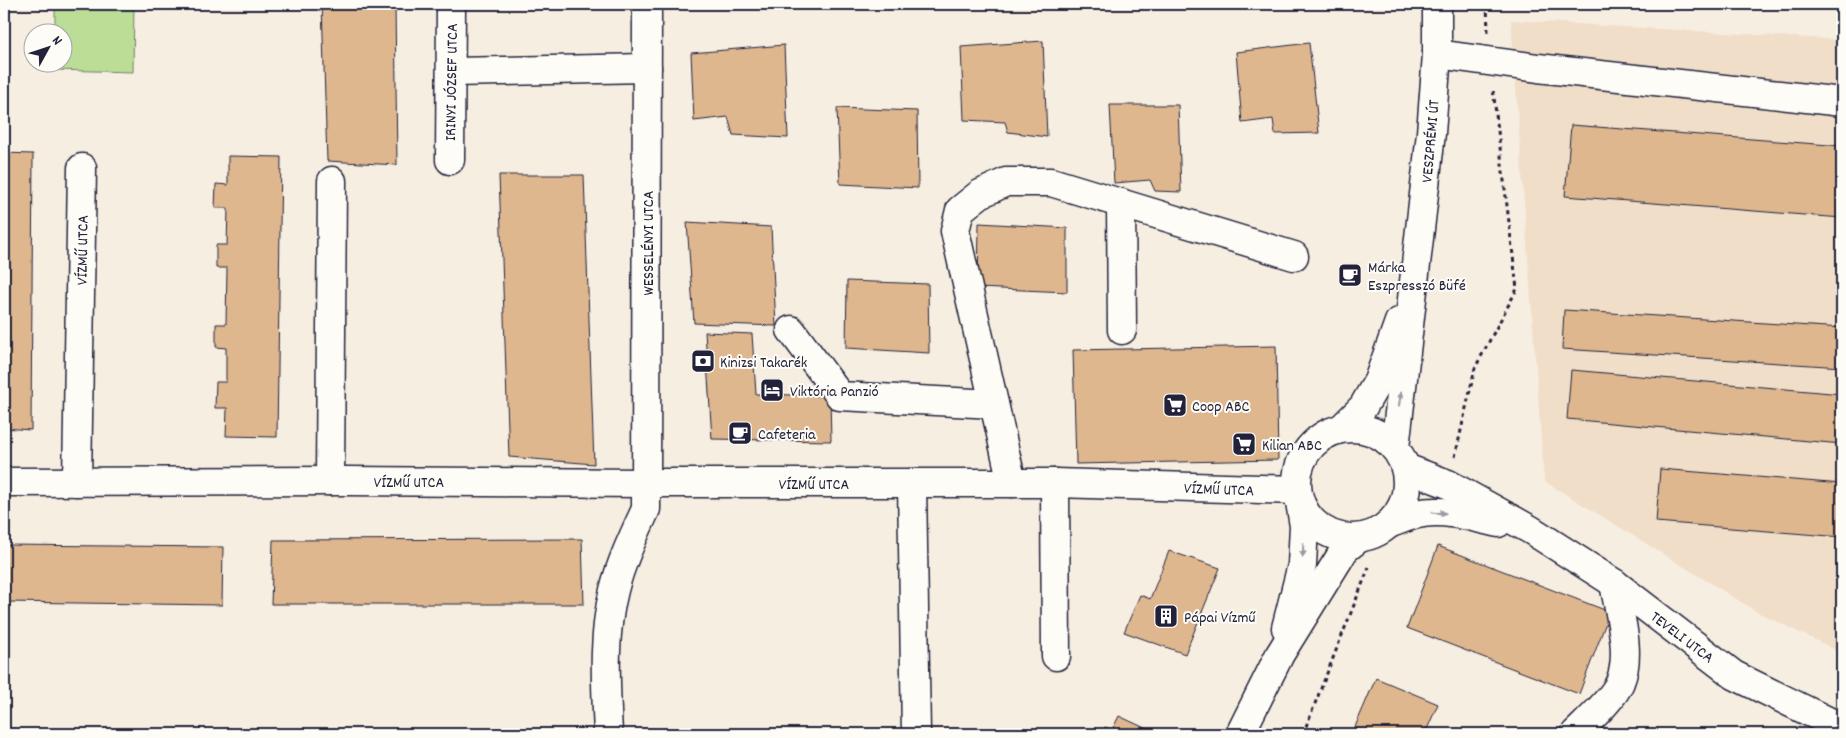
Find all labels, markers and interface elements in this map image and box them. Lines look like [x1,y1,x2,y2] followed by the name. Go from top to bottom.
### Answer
[22,22,72,72] north arrow
[440,23,465,141] street label: IRINYI JÓZSEF UTCA
[47,32,66,50] text: N
[1416,98,1447,184] street label: VESZPRÉMI ÚT
[638,190,661,295] street label: WESSELÉNYI UTCA
[71,214,96,285] street label: VÍZMŰ UTCA
[1368,257,1466,298] place label: Márka Eszpresszó Büfé
[1337,262,1363,288] cafe icon: Márka Eszpresszó Büfé
[690,348,716,374] bank icon: Kinizsi Takarék
[720,352,807,375] place label: Kinizsi Takarék
[759,377,785,403] hotel icon: Viktória Panzió
[790,381,879,404] place label: Viktória Panzió
[1397,391,1405,407] one-way arrow
[1162,392,1188,418] supermarket icon: Coop ABC
[1192,396,1250,419] place label: Coop ABC
[727,420,753,446] cafe icon: Cafeteria
[758,424,816,447] place label: Cafeteria
[1231,431,1257,457] supermarket icon: Kilian ABC
[1262,435,1322,458] place label: Kilian ABC
[374,472,444,495] street label: VÍZMŰ UTCA
[779,474,849,497] street label: VÍZMŰ UTCA
[1183,478,1255,503] street label: VÍZMŰ UTCA
[1431,510,1447,518] one-way arrow
[1299,542,1307,558] one-way arrow
[1153,603,1179,629] building icon: Pápai Vízmű
[1645,606,1718,670] street label: TEVELI UTCA
[1184,607,1256,630] place label: Pápai Vízmű

